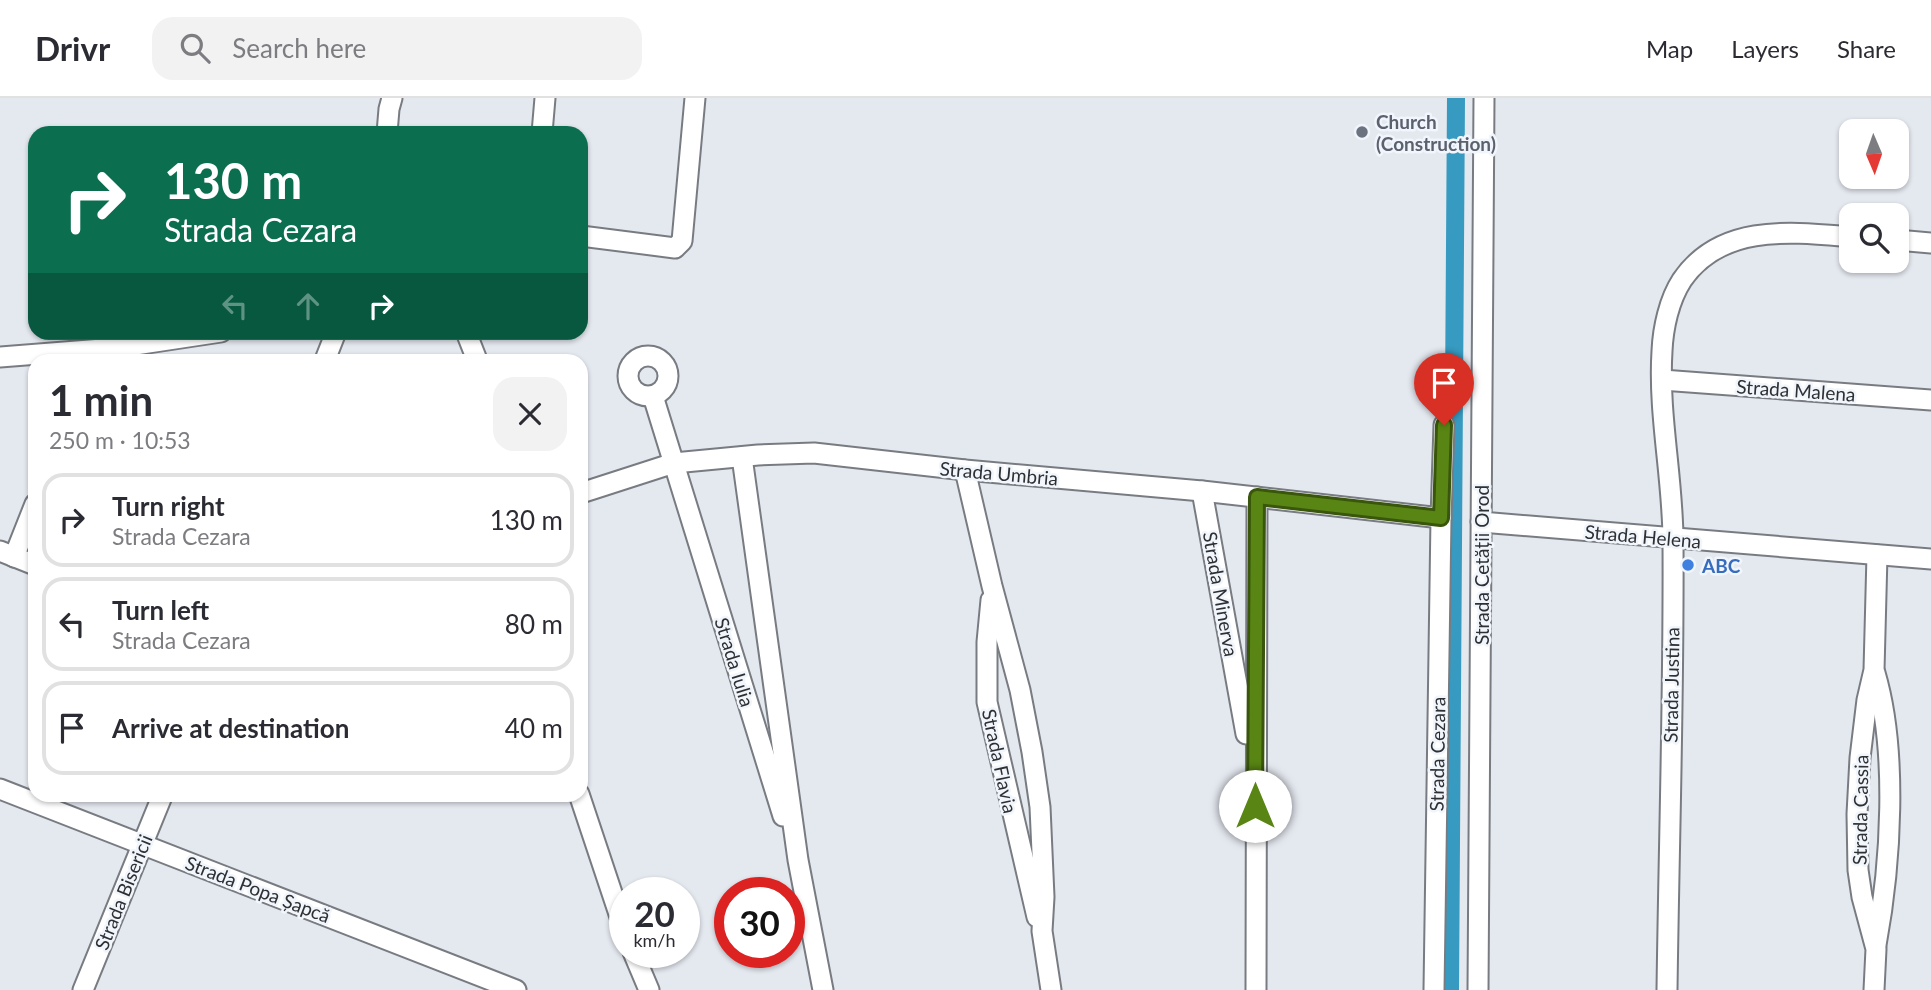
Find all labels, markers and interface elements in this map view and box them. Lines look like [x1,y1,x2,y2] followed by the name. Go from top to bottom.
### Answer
[152,17,642,80] search box
[35,28,110,68] text: Drivr
[176,29,214,67] icon: search
[232,32,366,64] text: Search here
[1646,34,1693,63] text: Map
[1731,34,1799,63] text: Layers
[1837,34,1896,63] text: Share
[1376,110,1496,155] place label: Church (Construction)
[1839,119,1909,189] north arrow
[1839,119,1909,273] map controls
[1354,124,1370,140] marker: Church (Construction)
[164,151,302,209] text: 130 m
[49,154,140,245] icon: right
[1839,203,1909,273] button: search
[164,210,357,249] text: Strada Cezara
[216,287,254,325] icon: left
[289,287,327,325] icon: ahead
[362,287,400,325] icon: right
[1414,353,1474,425] pin
[1425,364,1463,402] icon: arrive
[1736,374,1856,406] street label: Strada Malena
[49,375,153,425] text: 1 min
[493,377,567,451] button: close
[49,426,191,454] text: 250 m · 10:53
[939,456,1059,490] street label: Strada Umbria
[1470,485,1493,645] street label: Strada Cetății Orod
[112,490,225,522] text: Turn right
[53,501,91,539] icon: right
[490,504,563,536] text: 130 m
[1584,519,1702,553] street label: Strada Helena
[112,522,251,550] text: Strada Cezara
[1199,530,1243,658] street label: Strada Minerva
[1701,554,1741,577] place label: ABC
[1680,557,1696,573] marker: ABC
[112,594,209,626] text: Turn left
[53,605,91,643] icon: left
[505,608,563,640] text: 80 m
[711,615,759,709] street label: Strada Iulia
[112,626,251,654] text: Strada Cezara
[1658,627,1684,743] street label: Strada Justina
[1425,696,1449,812] street label: Strada Cezara
[978,707,1022,815] street label: Strada Flavia
[53,709,91,747] icon: arrive
[112,712,349,744] text: Arrive at destination
[505,712,563,744] text: 40 m
[1848,755,1872,865] street label: Strada Cassia
[1218,769,1292,843] position arrow
[89,831,157,953] street label: Strada Bisericii
[182,851,334,927] street label: Strada Popa Șapcă
[714,877,805,968] speed limit sign: 30
[634,892,675,934] text: 20
[633,929,676,951] text: km/h

